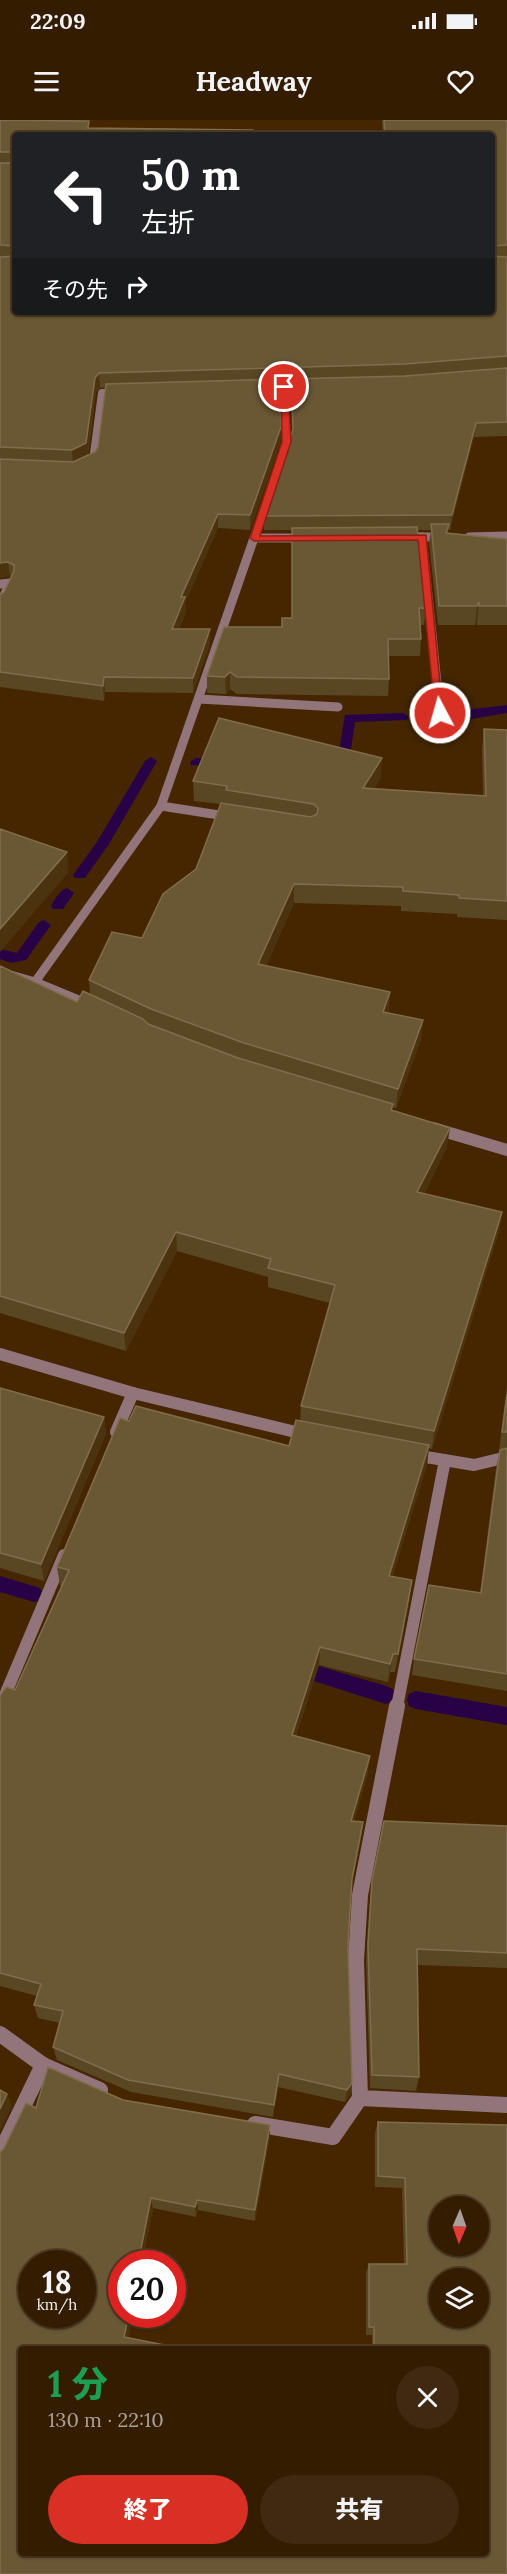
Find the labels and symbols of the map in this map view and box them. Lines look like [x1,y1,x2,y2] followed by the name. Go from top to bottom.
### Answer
[258,361,309,412] pin
[408,681,472,745] position arrow
[429,2196,489,2256] north arrow
[108,2250,186,2328] speed limit sign: 20

